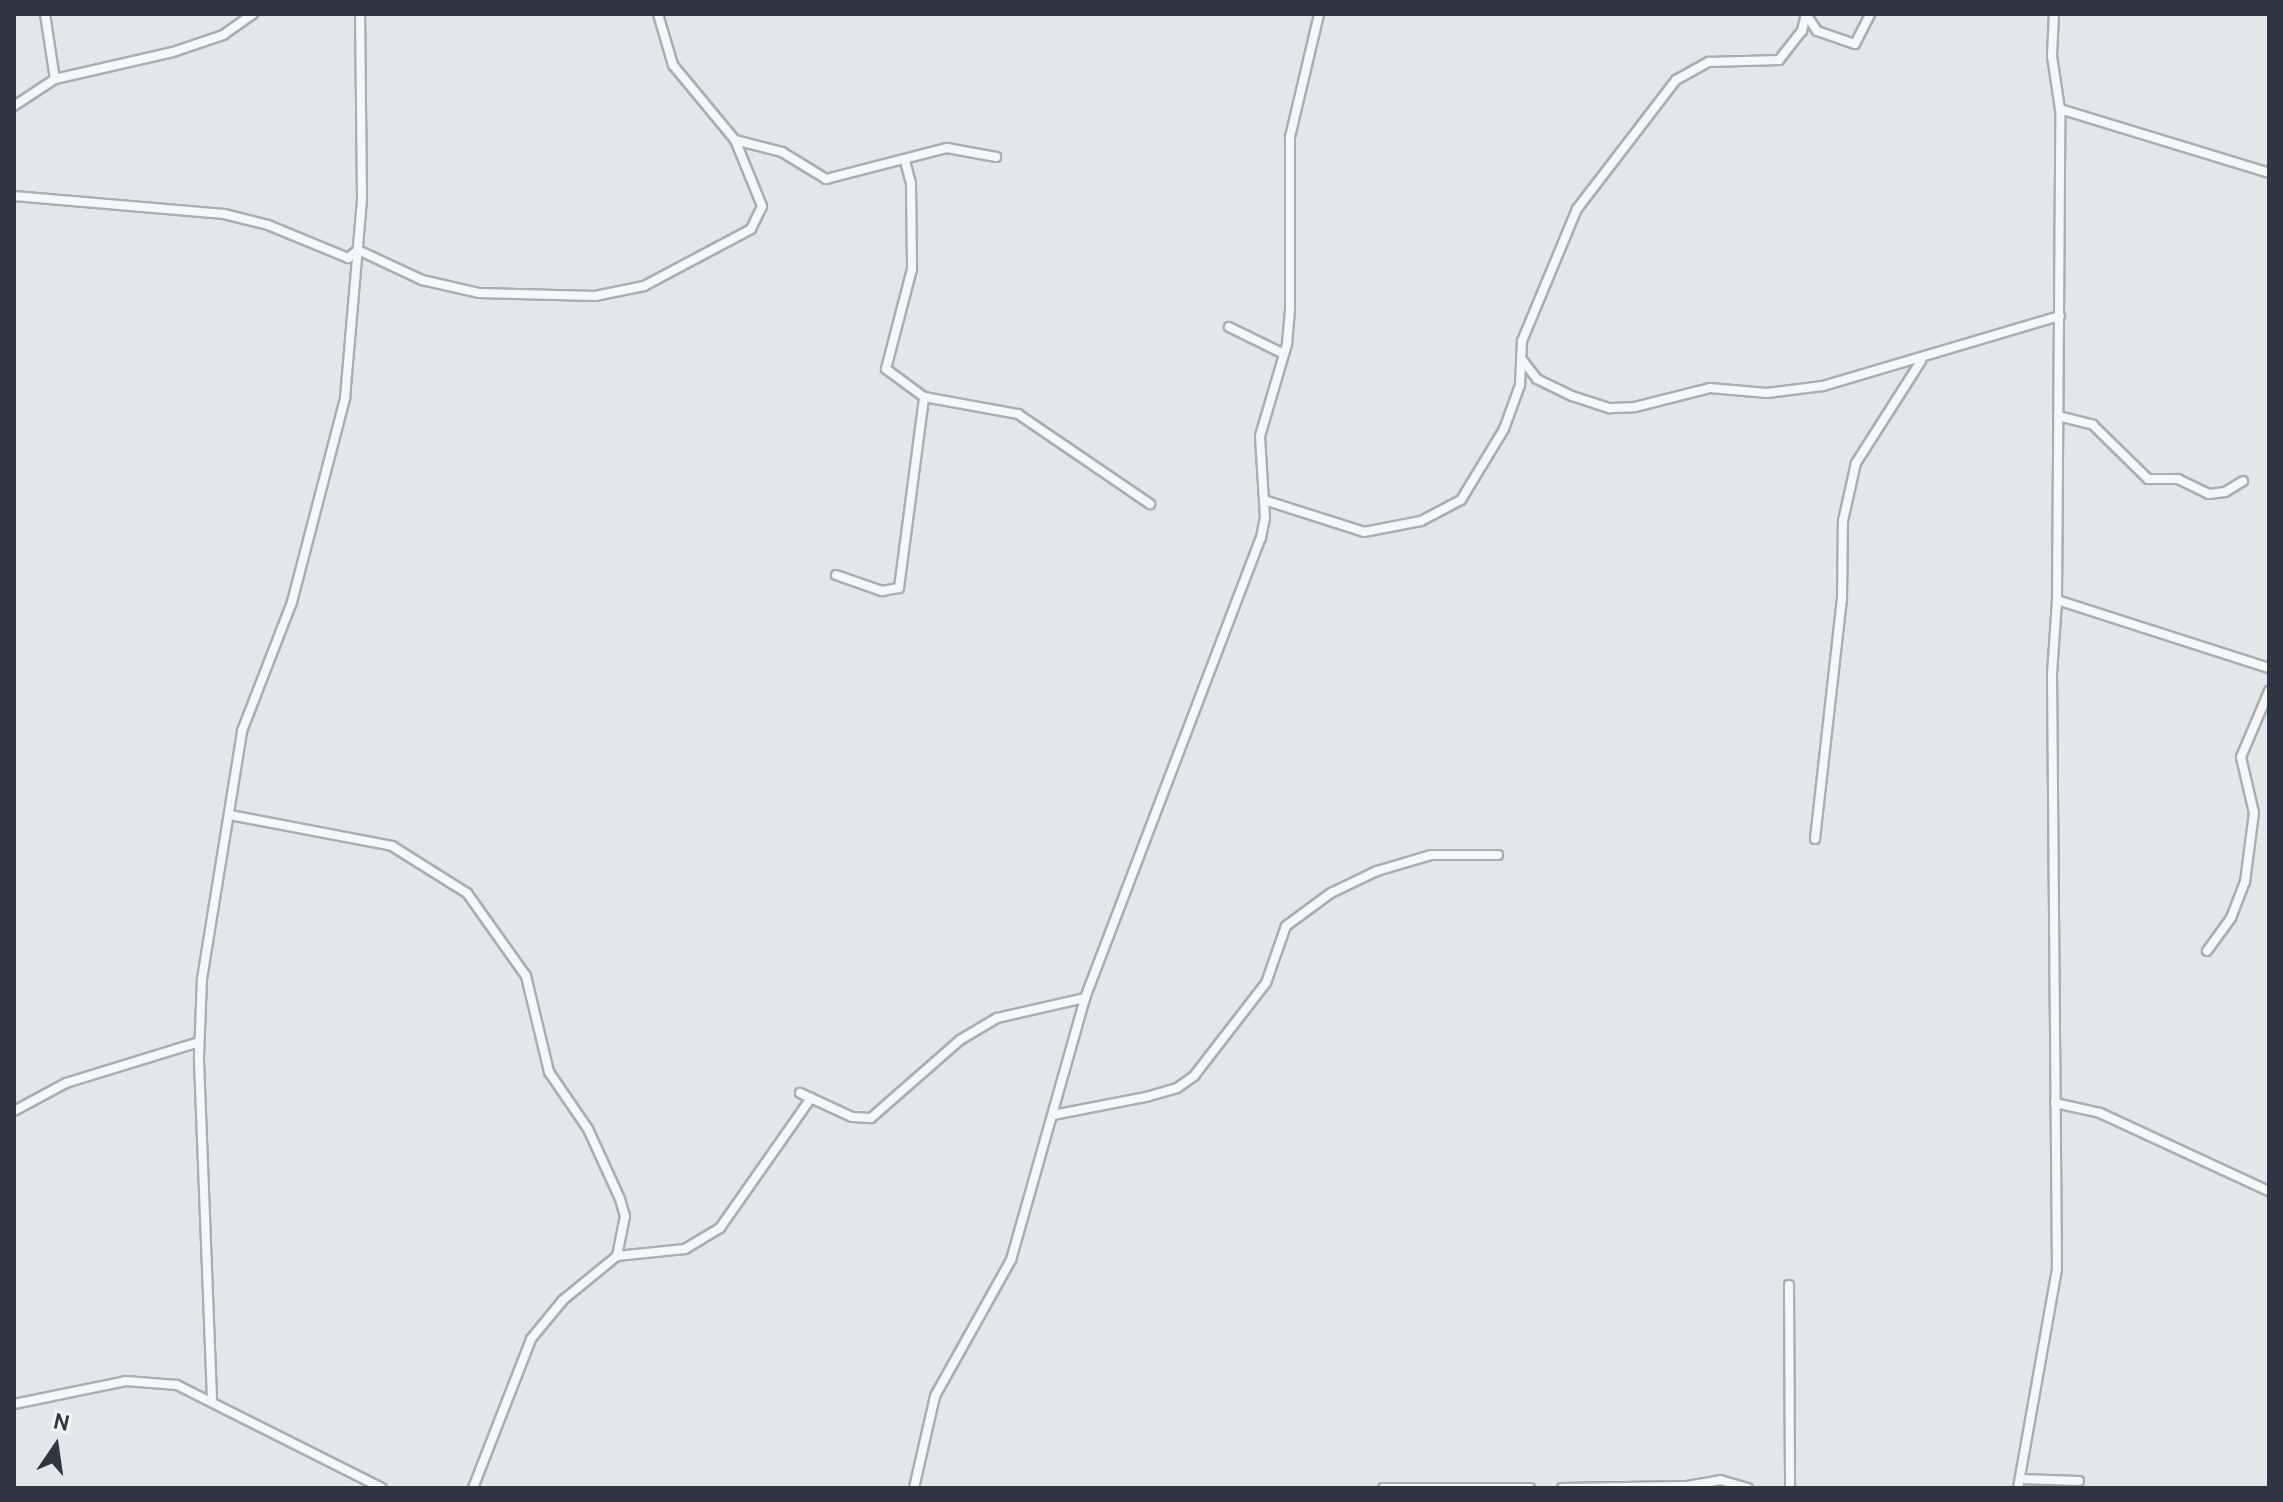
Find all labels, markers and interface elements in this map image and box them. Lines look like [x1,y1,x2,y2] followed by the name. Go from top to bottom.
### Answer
[16,1406,96,1486] north arrow
[51,1407,72,1437] text: N

